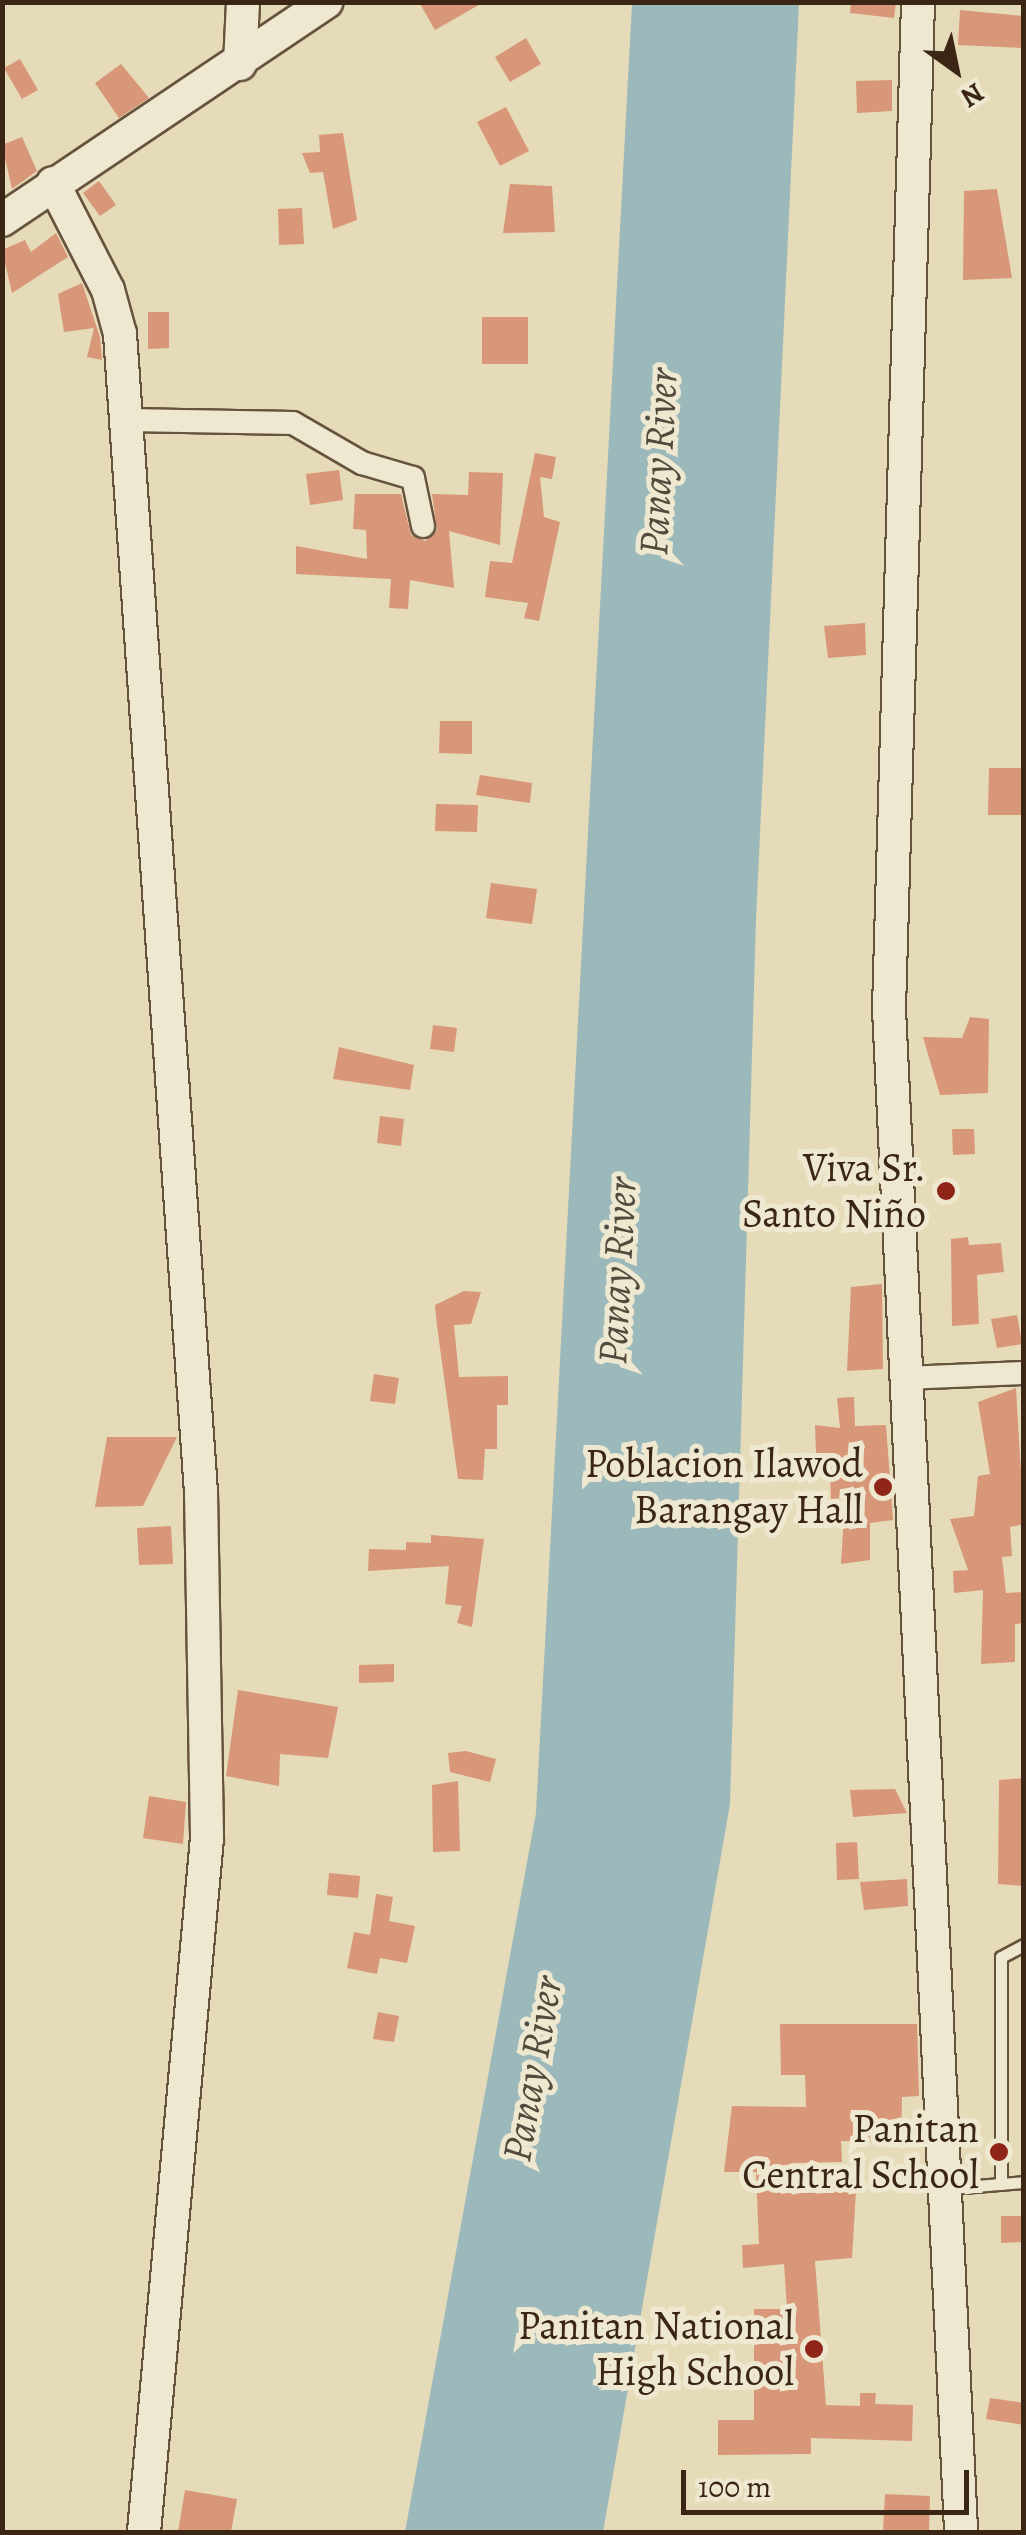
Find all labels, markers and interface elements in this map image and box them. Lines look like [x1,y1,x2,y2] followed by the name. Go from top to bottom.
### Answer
[906,20,1006,120] north arrow
[953,74,991,117] text: N
[628,367,688,557] water label: Panay River
[742,1144,926,1238] place label: Viva Sr. Santo Niño
[587,1176,647,1366] water label: Panay River
[935,1180,957,1202] marker: Viva Sr. Santo Niño
[585,1440,863,1534] place label: Poblacion Ilawod Barangay Hall
[872,1476,894,1498] marker: Poblacion Ilawod Barangay Hall
[491,1972,573,2166] water label: Panay River
[742,2105,979,2199] place label: Panitan Central School
[988,2141,1010,2163] marker: Panitan Central School
[518,2302,794,2396] place label: Panitan National High School
[803,2338,825,2360] marker: Panitan National High School
[686,2450,974,2512] scale bar
[698,2467,771,2507] text: 100 m

